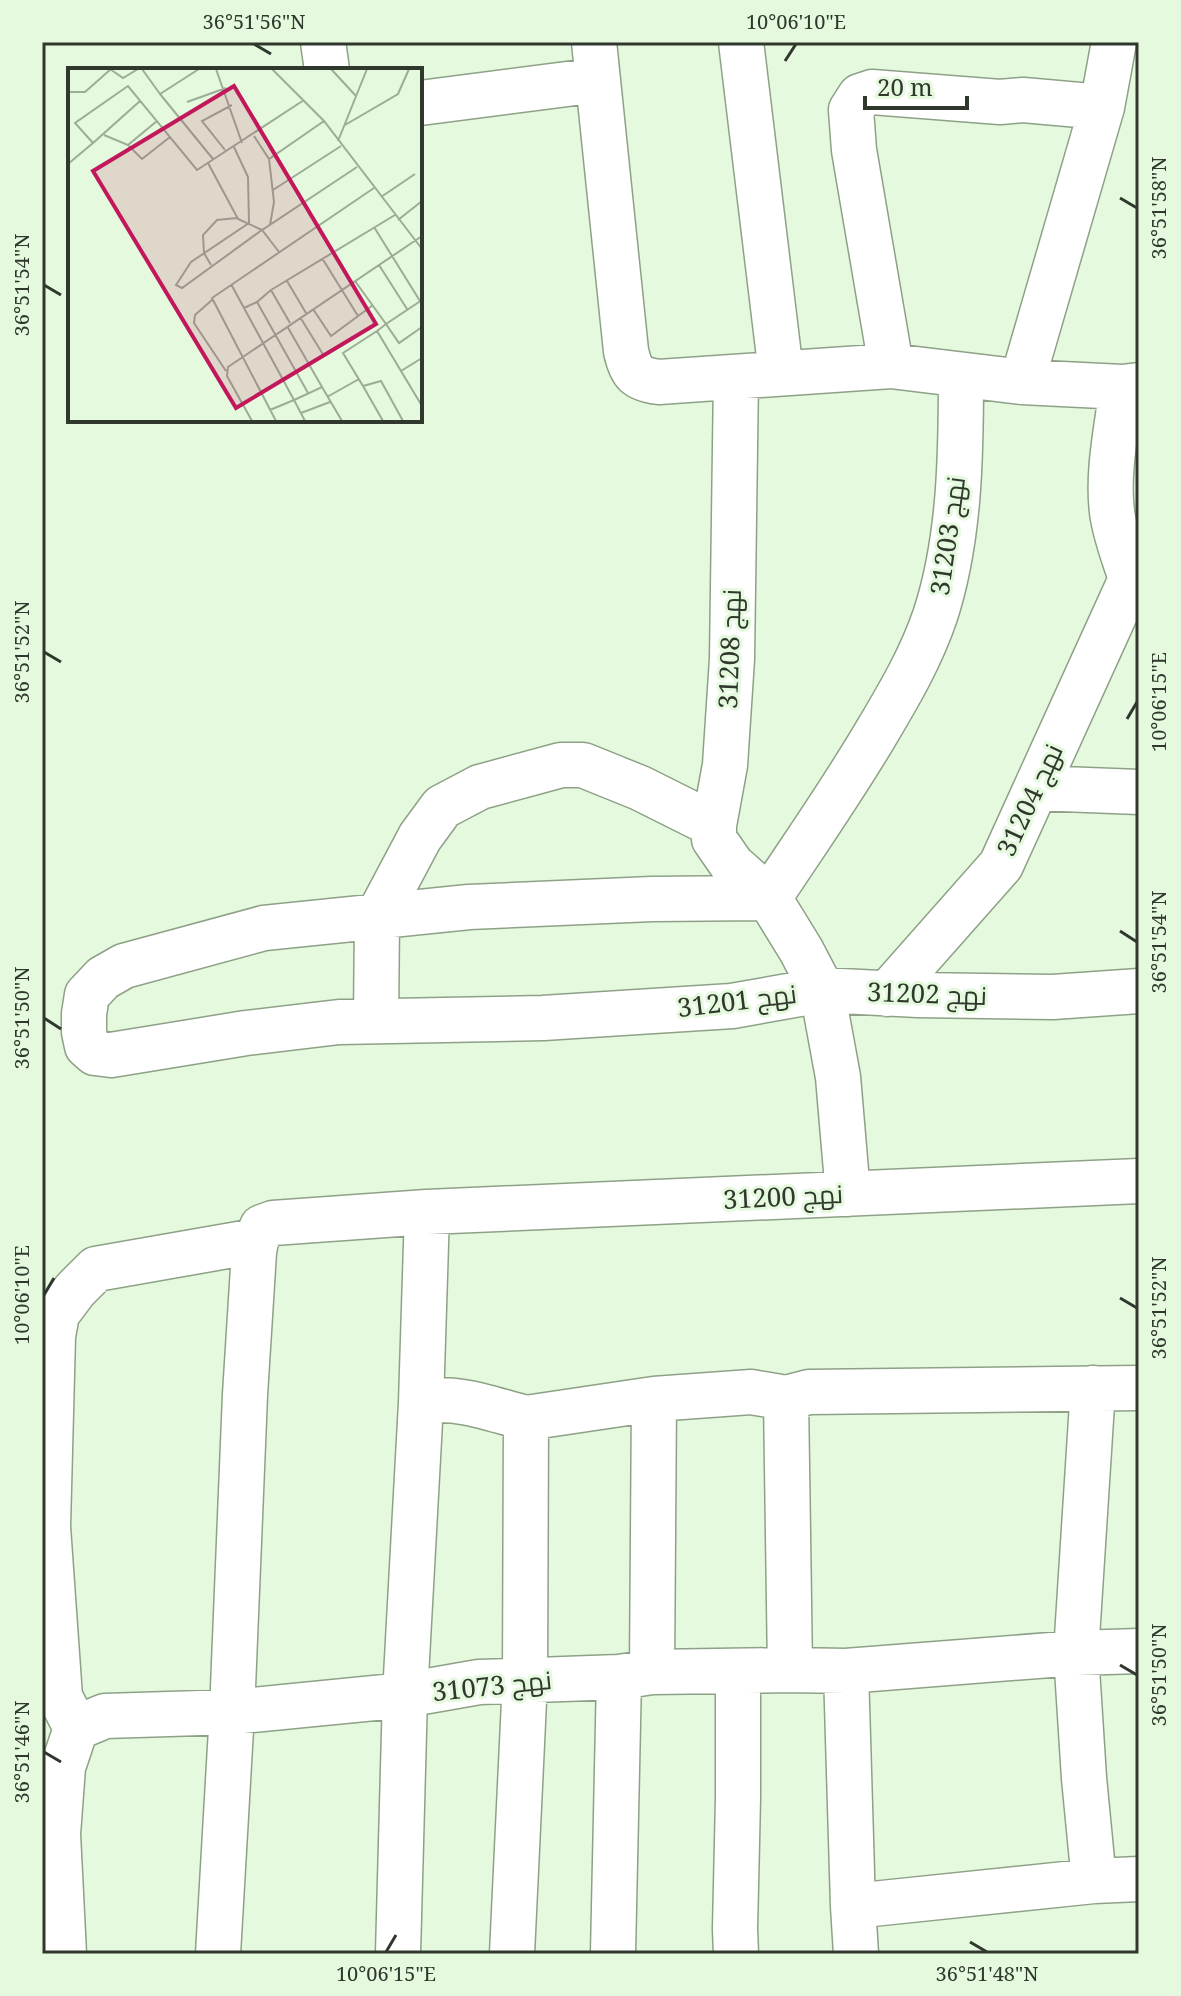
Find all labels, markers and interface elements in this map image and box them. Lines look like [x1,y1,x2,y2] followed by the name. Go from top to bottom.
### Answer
[203,8,305,35] text: 36°51'56"N
[746,8,846,35] text: 10°06'10"E
[865,60,967,110] scale bar
[68,68,422,422] inset map
[877,70,933,103] text: 20 m
[1145,157,1172,259] text: 36°51'58"N
[8,234,35,336] text: 36°51'54"N
[921,474,973,598] street label: نهج 31203
[709,588,749,709] street label: نهج 31208
[8,601,35,703] text: 36°51'52"N
[1145,652,1172,752] text: 10°06'15"E
[987,738,1071,862] street label: نهج 31204
[1145,891,1172,993] text: 36°51'54"N
[8,967,35,1069] text: 36°51'50"N
[867,973,988,1013] street label: نهج 31202
[675,975,799,1025] street label: نهج 31201
[722,1175,844,1217] street label: نهج 31200
[8,1245,35,1345] text: 10°06'10"E
[1145,1257,1172,1359] text: 36°51'52"N
[1145,1624,1172,1726] text: 36°51'50"N
[430,1661,553,1709] street label: نهج 31073
[8,1701,35,1803] text: 36°51'46"N
[336,1960,436,1987] text: 10°06'15"E
[936,1960,1038,1987] text: 36°51'48"N

